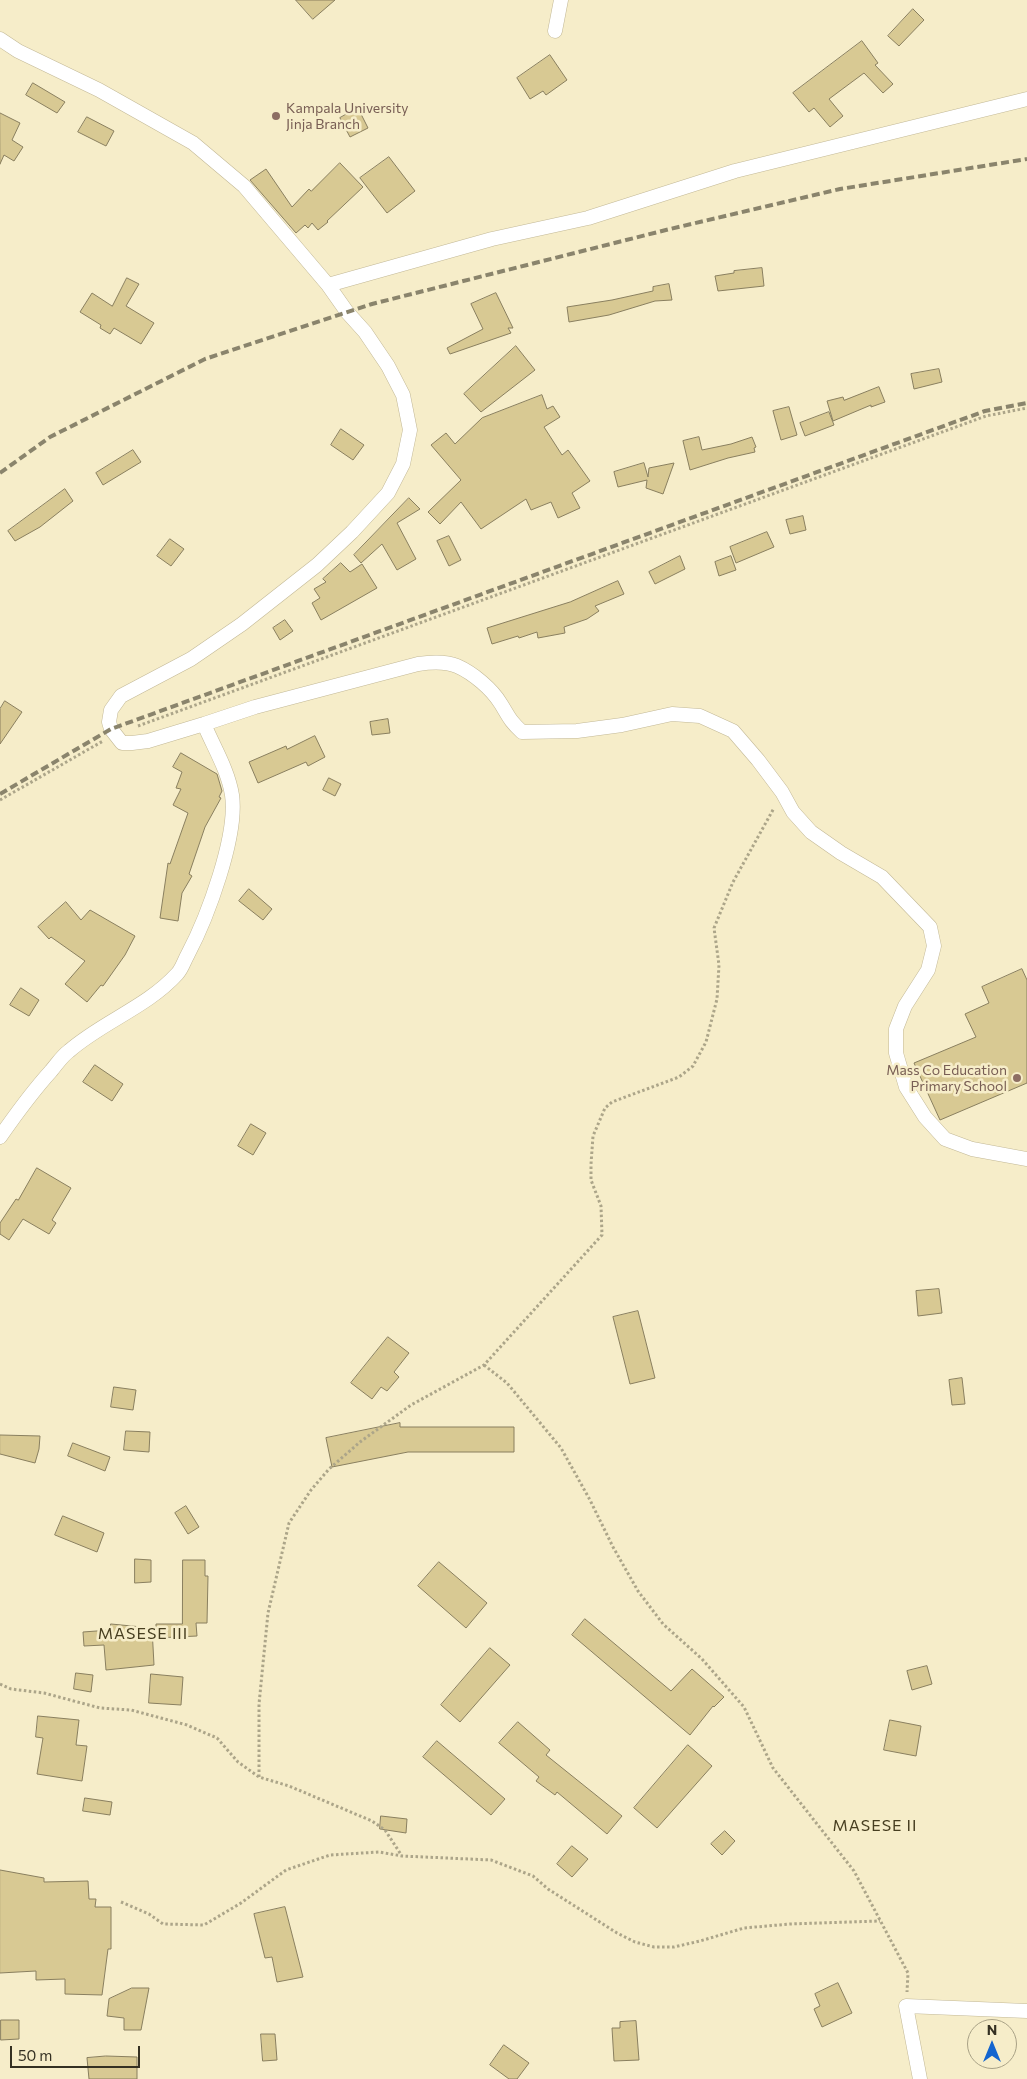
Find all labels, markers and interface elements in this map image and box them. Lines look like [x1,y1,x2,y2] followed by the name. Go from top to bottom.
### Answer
[286,100,409,132] place label: Kampala University Jinja Branch
[270,110,282,122] marker: Kampala University Jinja Branch
[886,1062,1007,1094] place label: Mass Co Education Primary School
[1011,1072,1023,1084] marker: Mass Co Education Primary School
[96,1624,190,1644] district label: MASESE III
[831,1816,919,1836] district label: MASESE II
[967,2019,1017,2069] north arrow
[987,2021,997,2038] text: N
[12,2036,142,2068] scale bar
[18,2046,52,2064] text: 50 m

